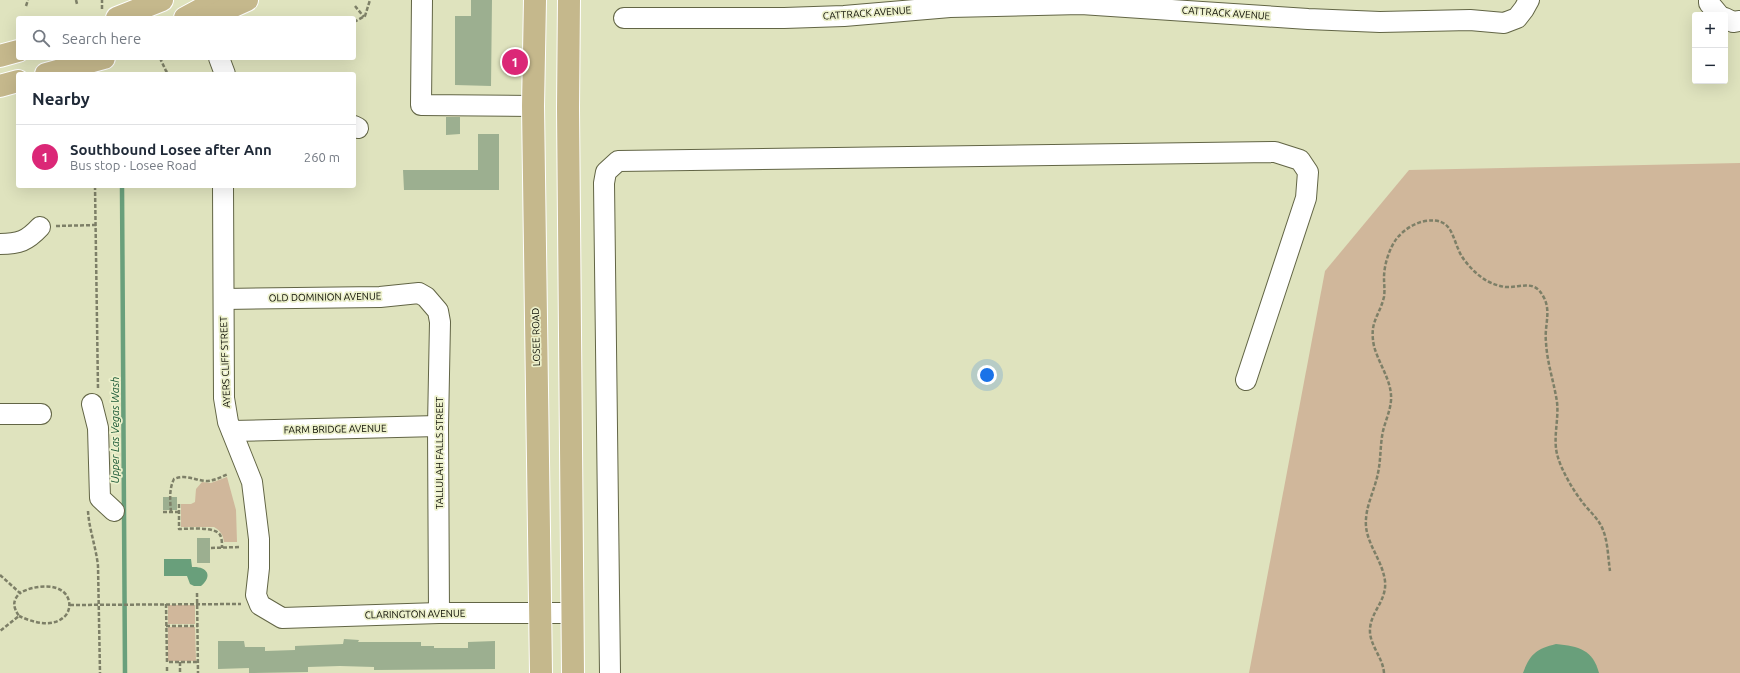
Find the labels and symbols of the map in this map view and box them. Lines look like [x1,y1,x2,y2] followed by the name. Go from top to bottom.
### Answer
[822,4,912,22] street label: CATTRACK AVENUE
[1181,4,1271,22] street label: CATTRACK AVENUE
[502,47,528,77] pin: 1
[269,291,382,303] street label: OLD DOMINION AVENUE
[530,308,542,366] street label: LOSEE ROAD
[218,316,232,408] street label: AYERS CLIFF STREET
[977,365,997,385] your location
[109,377,121,483] water label: Upper Las Vegas Wash
[434,396,445,509] street label: TALLULAH FALLS STREET
[283,423,387,435] street label: FARM BRIDGE AVENUE
[365,608,466,620] street label: CLARINGTON AVENUE

